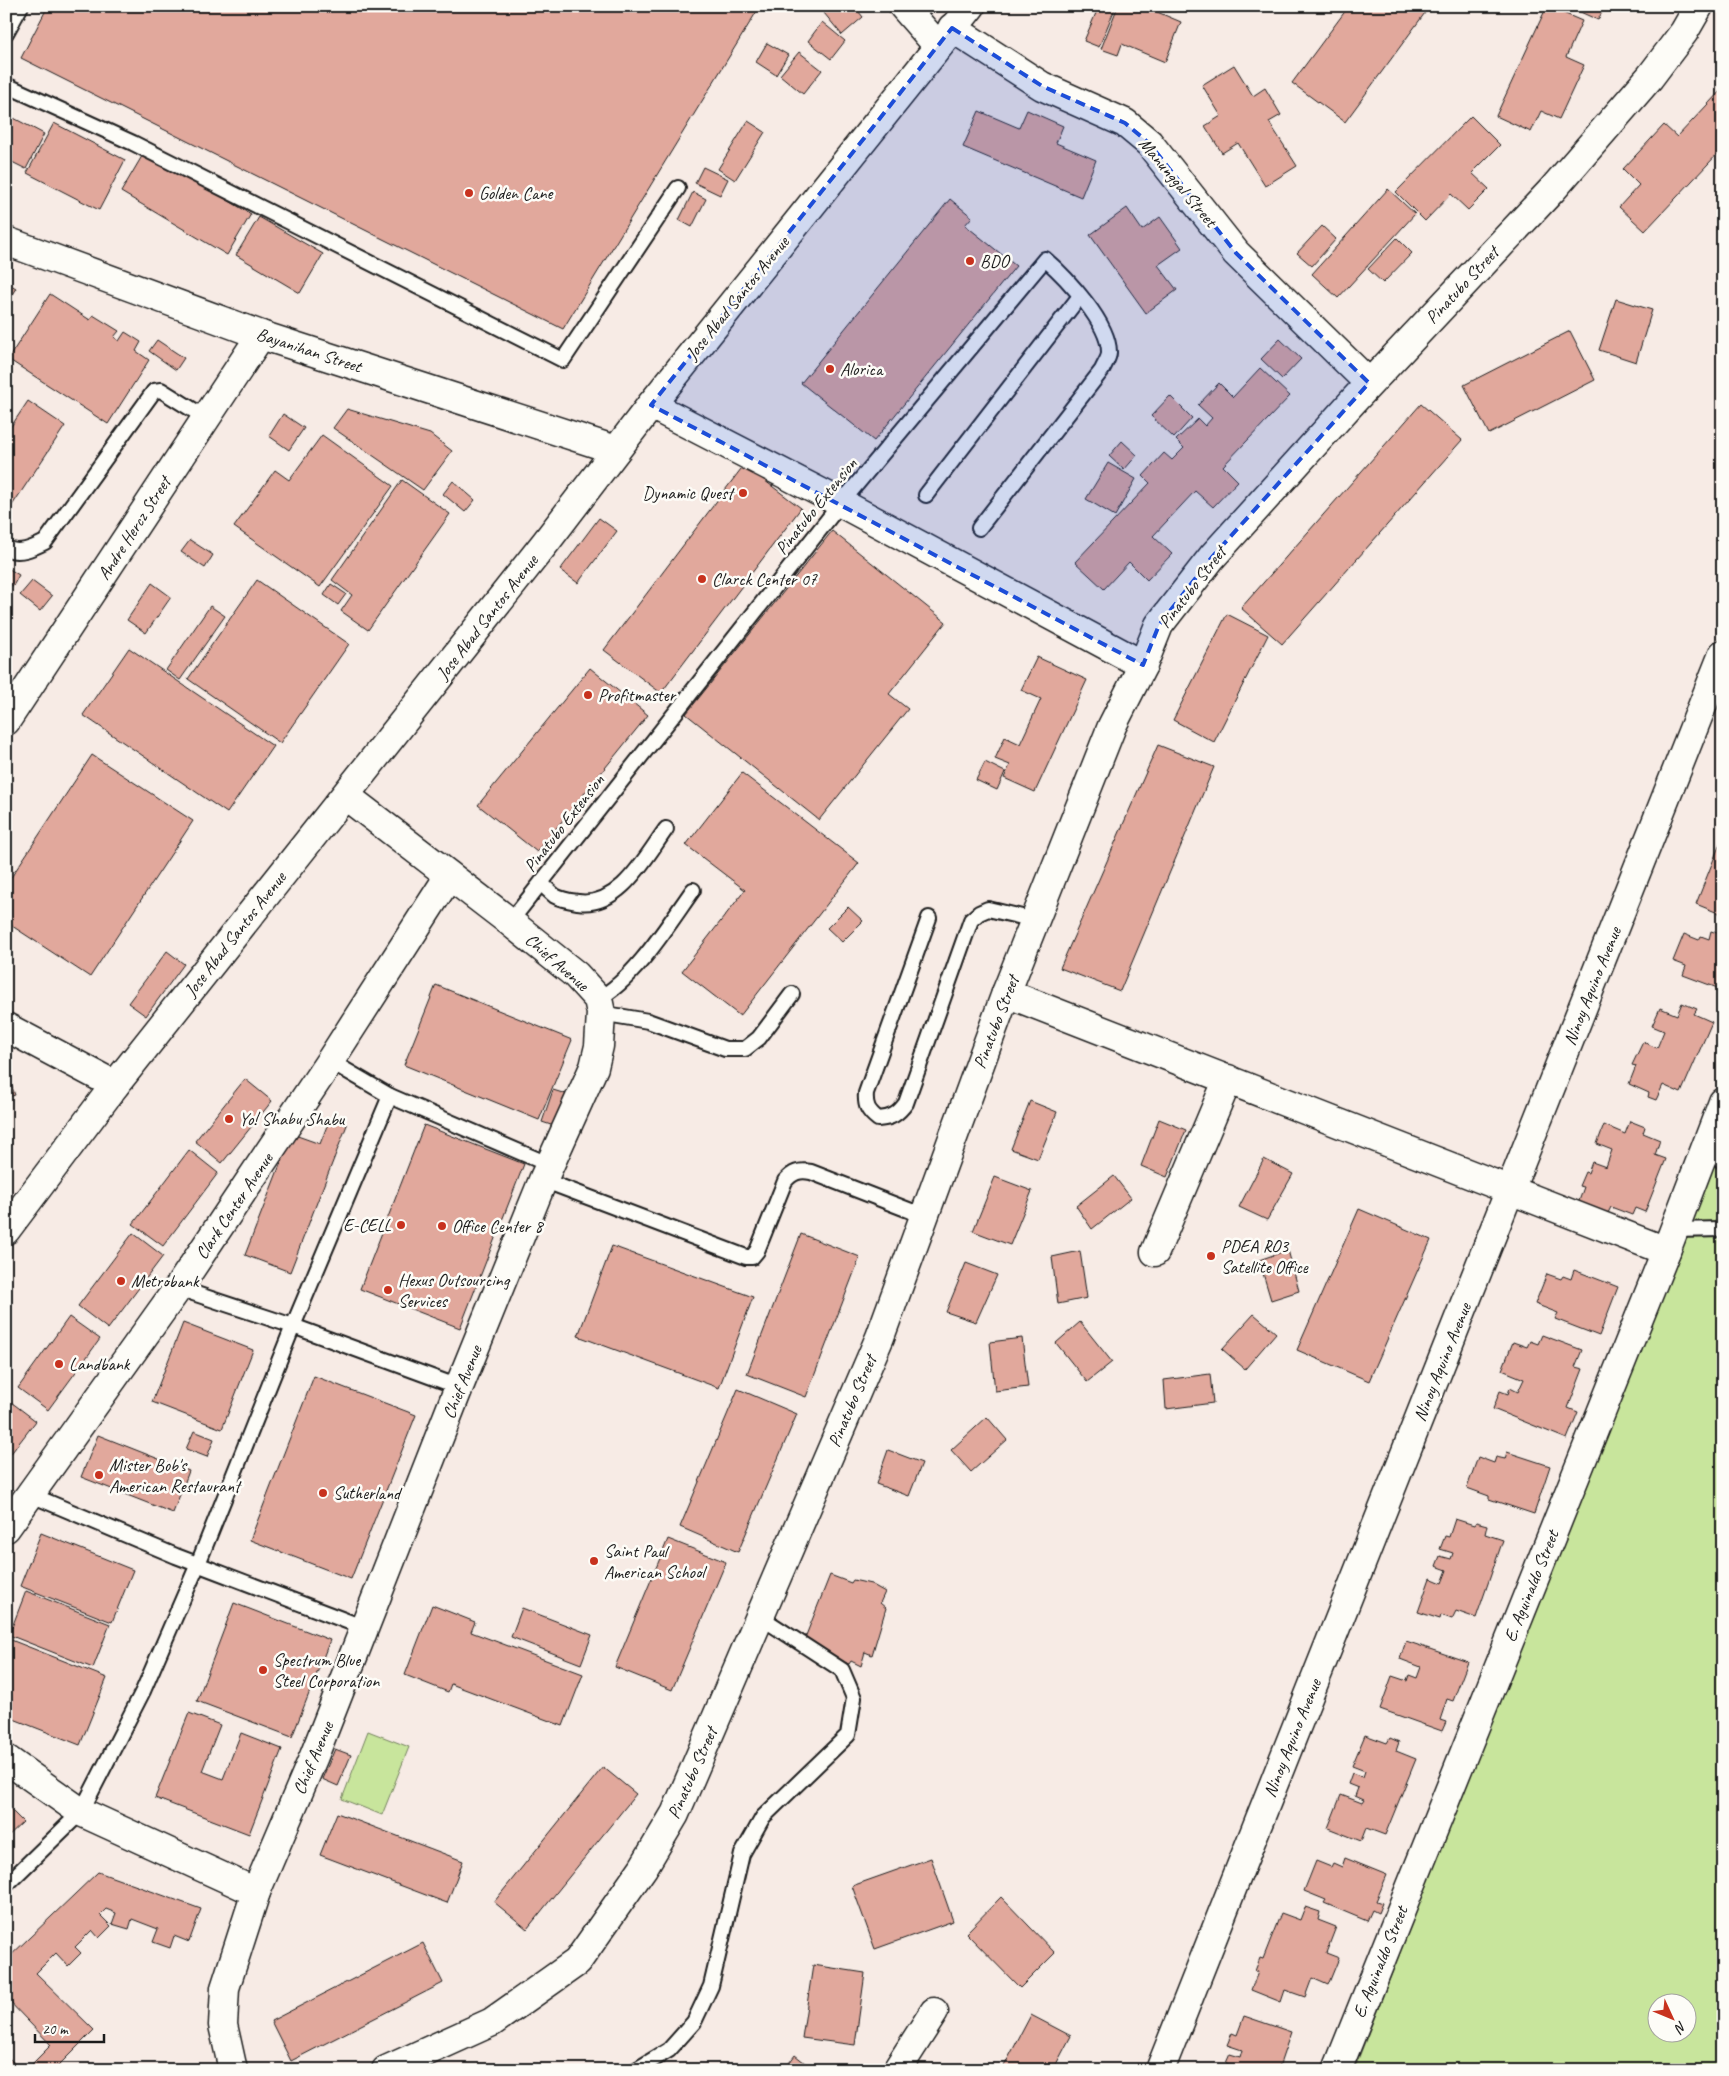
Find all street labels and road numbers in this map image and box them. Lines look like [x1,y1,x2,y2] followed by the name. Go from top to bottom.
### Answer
[1134,133,1223,233] street label: Manunggal Street
[680,231,794,365] street label: Jose Abad Santos Avenue
[1421,240,1505,328] street label: Pinatubo Street
[254,323,366,378] street label: Bayanihan Street
[770,452,862,559] street label: Pinatubo Extension
[93,470,177,584] street label: Andre Hercz Street
[1153,539,1233,632] street label: Pinatubo Street
[431,549,543,685] street label: Jose Abad Santos Avenue
[519,769,610,876] street label: Pinatubo Extension
[179,866,291,1002] street label: Jose Abad Santos Avenue
[1558,923,1626,1048] street label: Ninoy Aquino Avenue
[521,928,594,996] street label: Chief Avenue
[968,970,1025,1071] street label: Pinatubo Street
[190,1148,278,1263] street label: Clark Center Avenue
[1408,1299,1476,1424] street label: Ninoy Aquino Avenue
[437,1341,487,1422] street label: Chief Avenue
[823,1349,882,1450] street label: Pinatubo Street
[1499,1525,1564,1645] street label: E. Aguinaldo Street
[1258,1675,1326,1800] street label: Ninoy Aquino Avenue
[288,1717,339,1798] street label: Chief Avenue
[662,1721,723,1822] street label: Pinatubo Street
[1348,1901,1413,2021] street label: E. Aguinaldo Street

